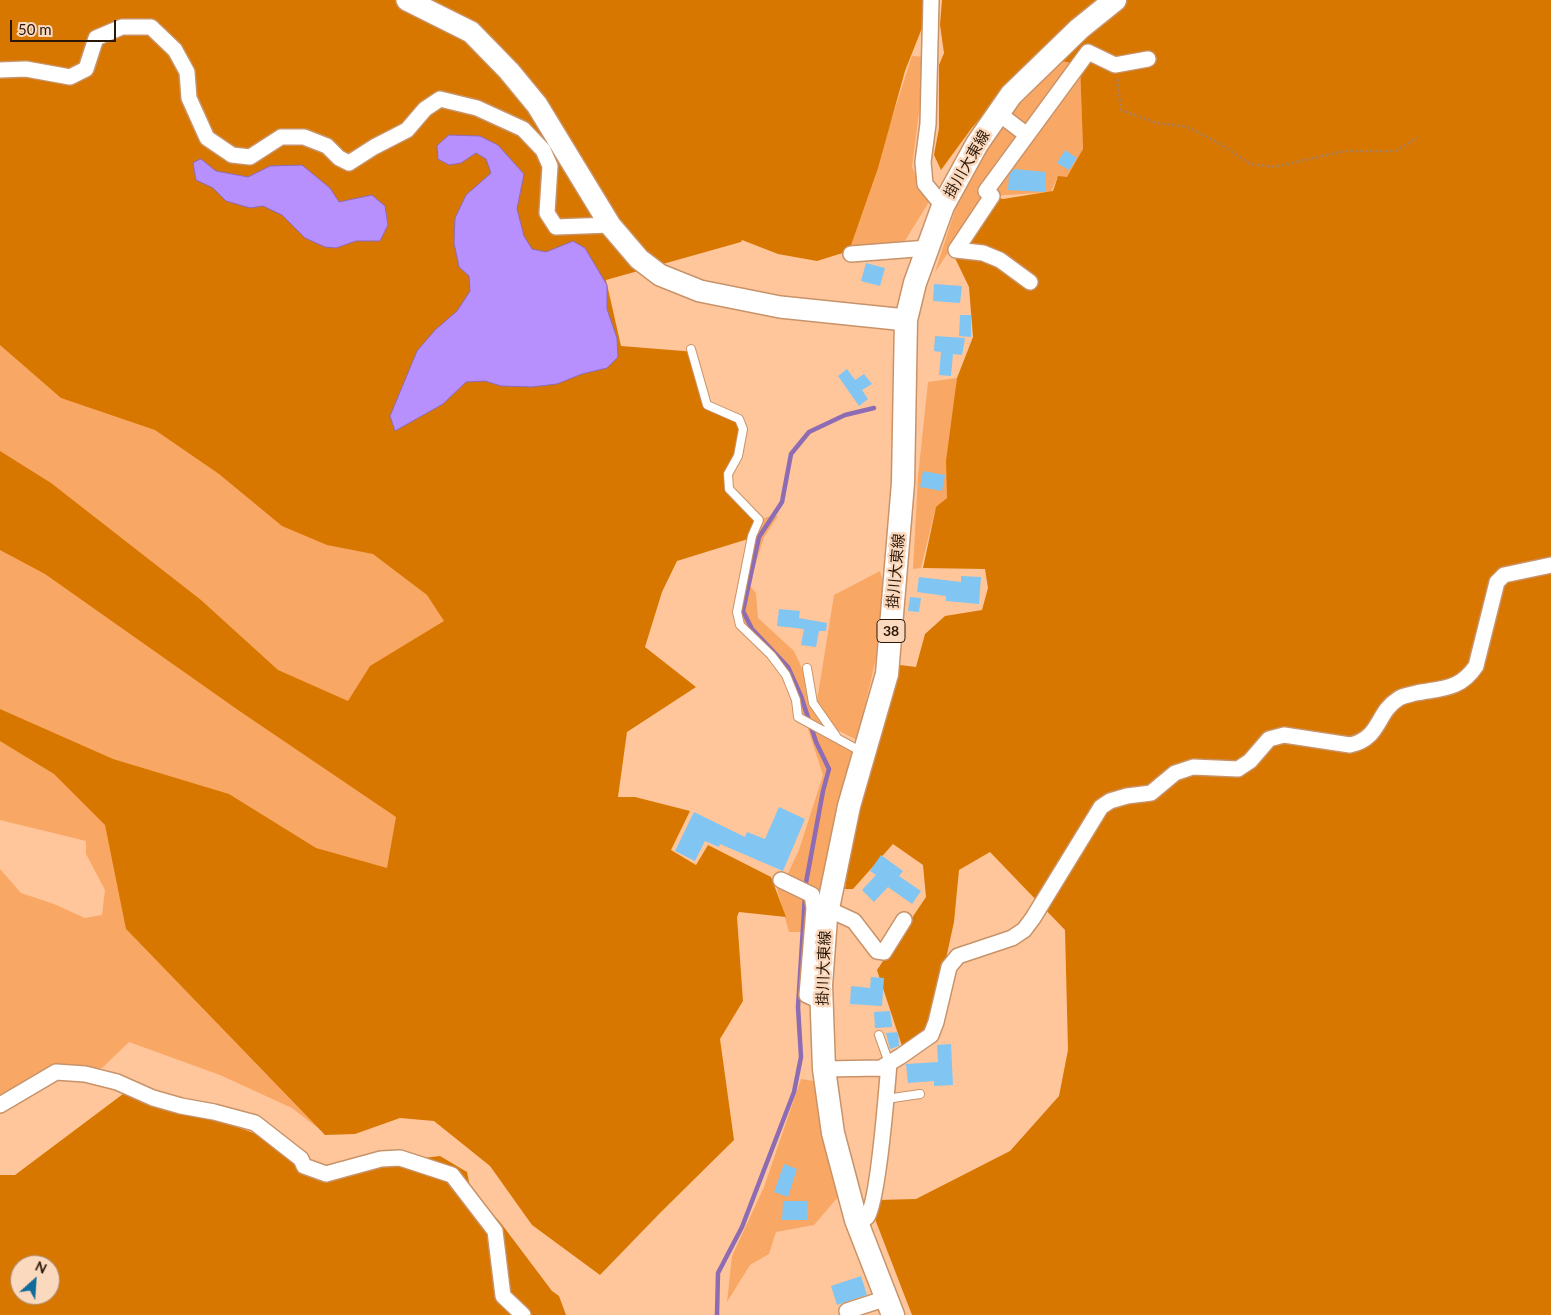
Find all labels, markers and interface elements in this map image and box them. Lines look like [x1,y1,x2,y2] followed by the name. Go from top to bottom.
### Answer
[12,10,119,42] scale bar
[18,20,52,38] text: 50 m
[940,127,994,201] street label: 掛川大東線
[884,533,908,609] street label: 掛川大東線
[877,620,905,642] road number: 38
[814,930,834,1006] street label: 掛川大東線
[10,1255,60,1305] north arrow
[33,1257,50,1277] text: N

